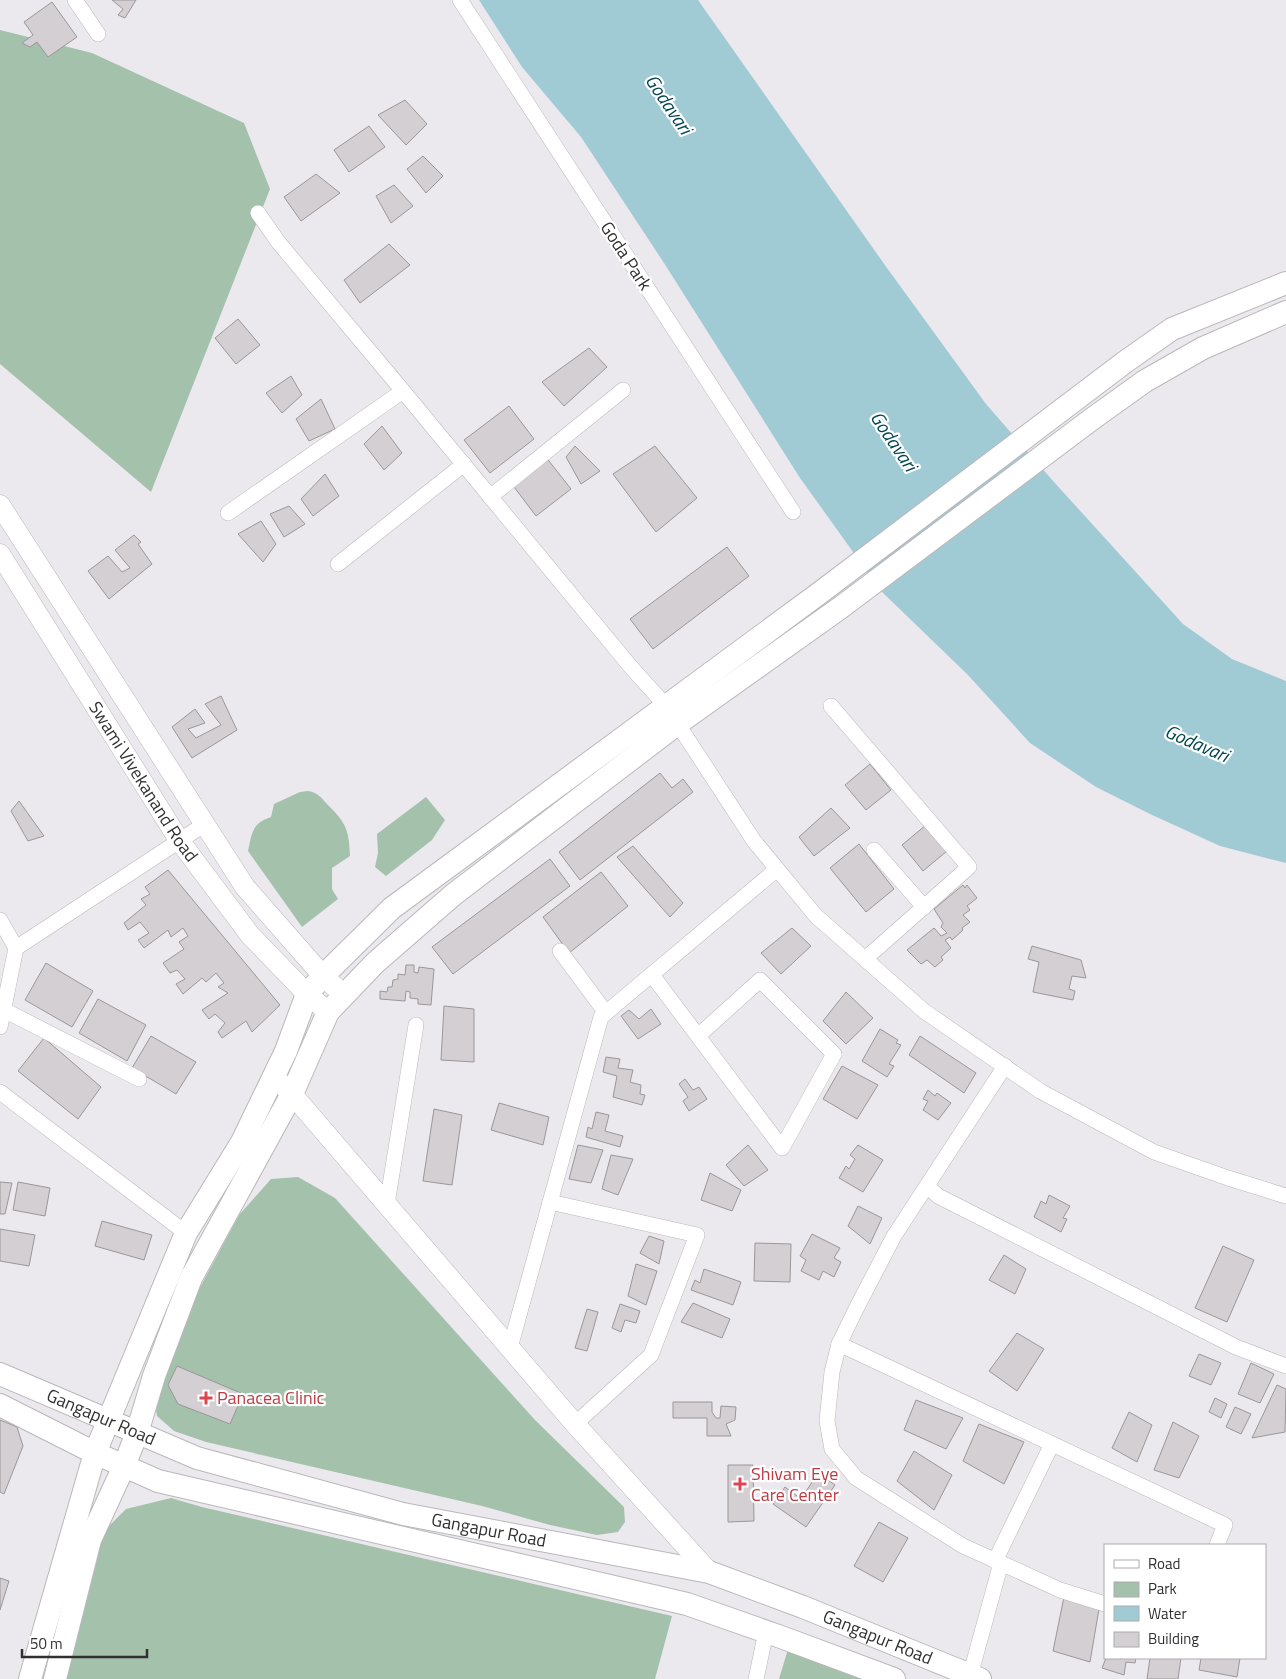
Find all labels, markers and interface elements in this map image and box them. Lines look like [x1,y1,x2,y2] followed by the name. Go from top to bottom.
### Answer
[639,68,701,141] water label: Godavari
[594,216,659,296] street label: Goda Park
[864,405,926,478] water label: Godavari
[82,696,205,867] street label: Swami Vivekanand Road
[1161,716,1236,770] water label: Godavari
[43,1381,160,1452] street label: Gangapur Road
[217,1384,325,1411] place label: Panacea Clinic
[199,1391,213,1405] marker: Panacea Clinic
[751,1460,839,1508] place label: Shivam Eye Care Center
[733,1477,747,1491] marker: Shivam Eye Care Center
[429,1506,549,1554] street label: Gangapur Road
[1104,1544,1266,1659] legend
[1148,1552,1180,1575] text: Road
[1148,1577,1177,1600] text: Park
[819,1602,937,1671] street label: Gangapur Road
[1148,1602,1187,1625] text: Water
[22,1626,148,1658] scale bar
[1148,1627,1199,1650] text: Building
[30,1632,63,1655] text: 50 m

